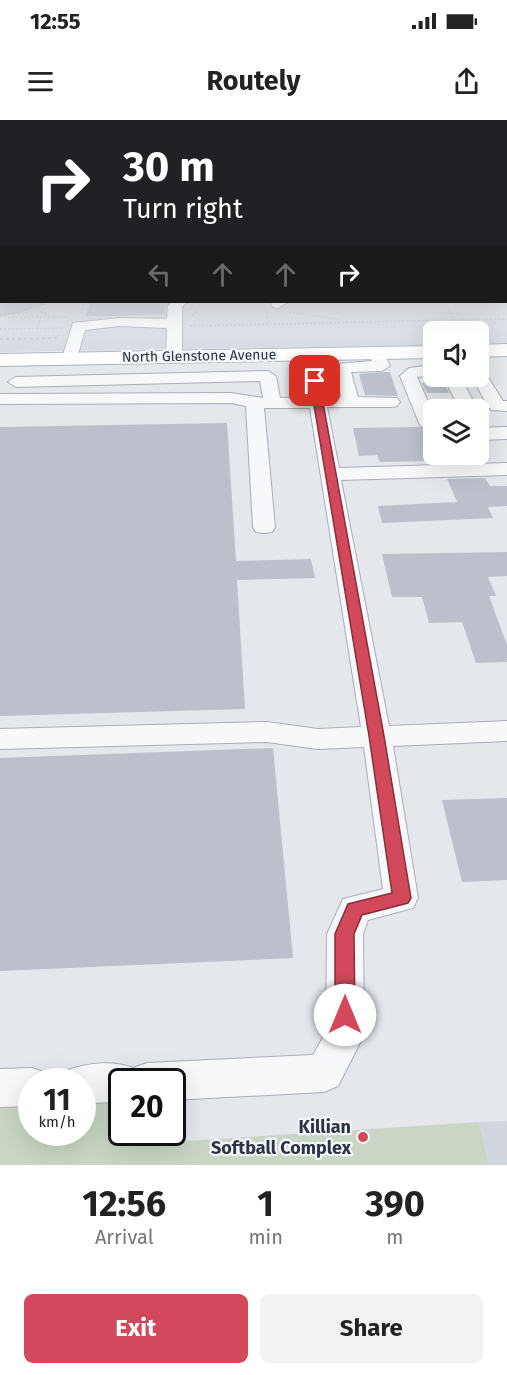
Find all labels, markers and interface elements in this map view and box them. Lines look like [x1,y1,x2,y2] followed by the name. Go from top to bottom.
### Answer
[30,8,81,35] text: 12:55
[24,65,57,98] icon: menu
[206,65,301,97] text: Routely
[450,65,483,98] icon: share
[123,142,215,192] text: 30 m
[24,144,102,222] icon: right
[123,193,243,225] text: Turn right
[143,258,176,291] icon: left
[206,258,239,291] icon: ahead
[269,258,302,291] icon: ahead
[332,258,365,291] icon: right
[423,321,489,465] map controls
[423,321,489,387] button: sound
[122,346,276,366] street label: North Glenstone Avenue
[289,355,340,406] pin
[298,364,331,397] icon: arrive
[423,399,489,465] button: layers
[313,983,377,1047] position arrow
[108,1068,186,1146] speed limit sign: 20
[43,1082,71,1118] text: 11
[38,1113,76,1131] text: km/h
[211,1116,352,1159] place label: Killian Softball Complex
[356,1130,370,1144] marker: Killian Softball Complex
[82,1182,166,1226] text: 12:56
[257,1182,274,1226] text: 1
[365,1182,425,1226] text: 390
[95,1225,154,1249] text: Arrival
[248,1225,283,1249] text: min
[386,1225,404,1249] text: m
[24,1294,248,1363] button: Exit
[260,1294,483,1363] button: Share

